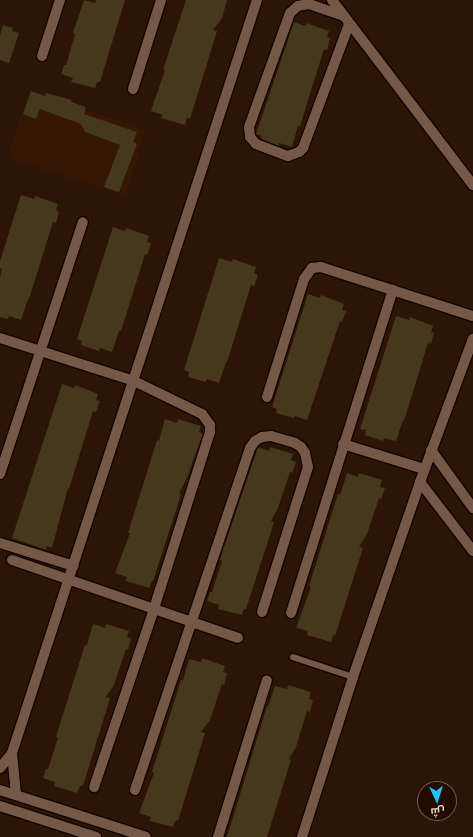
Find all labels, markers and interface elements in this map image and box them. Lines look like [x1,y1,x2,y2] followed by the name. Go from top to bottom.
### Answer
[417,781,457,821] north arrow
[430,804,445,820] text: ش

